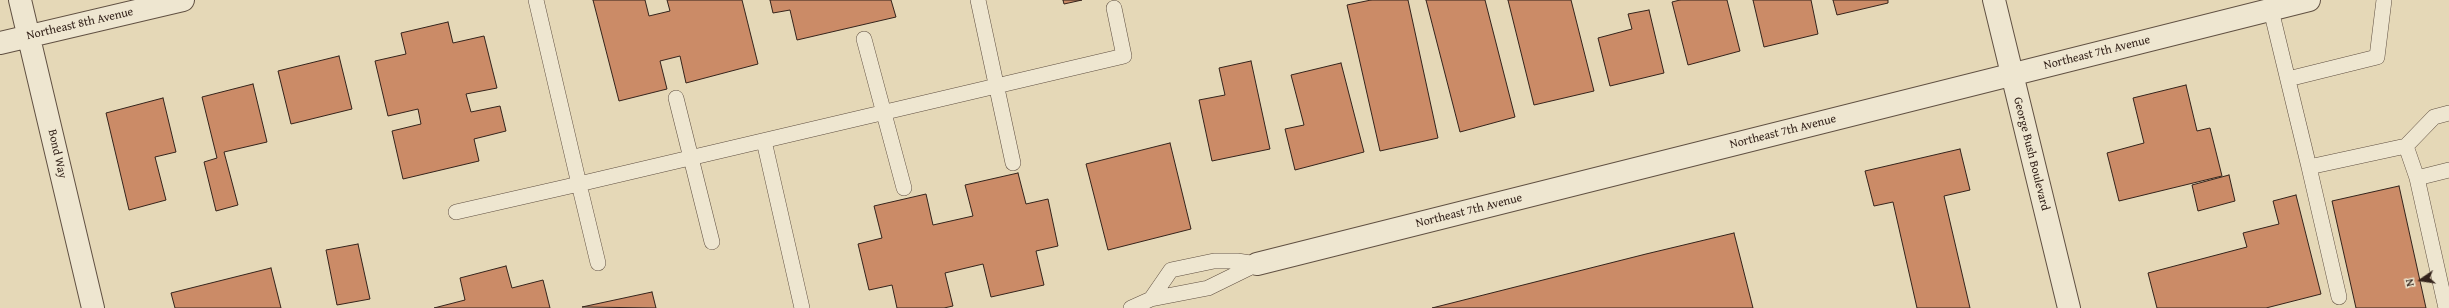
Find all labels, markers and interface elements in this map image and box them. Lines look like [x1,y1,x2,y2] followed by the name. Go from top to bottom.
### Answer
[25,5,135,43] street label: Northeast 8th Avenue
[2042,33,2152,73] street label: Northeast 7th Avenue
[2010,96,2052,212] street label: George Bush Boulevard
[1728,112,1838,152] street label: Northeast 7th Avenue
[44,128,70,180] street label: Bond Way
[1414,191,1524,231] street label: Northeast 7th Avenue
[2401,260,2441,300] north arrow
[2401,277,2418,288] text: N

